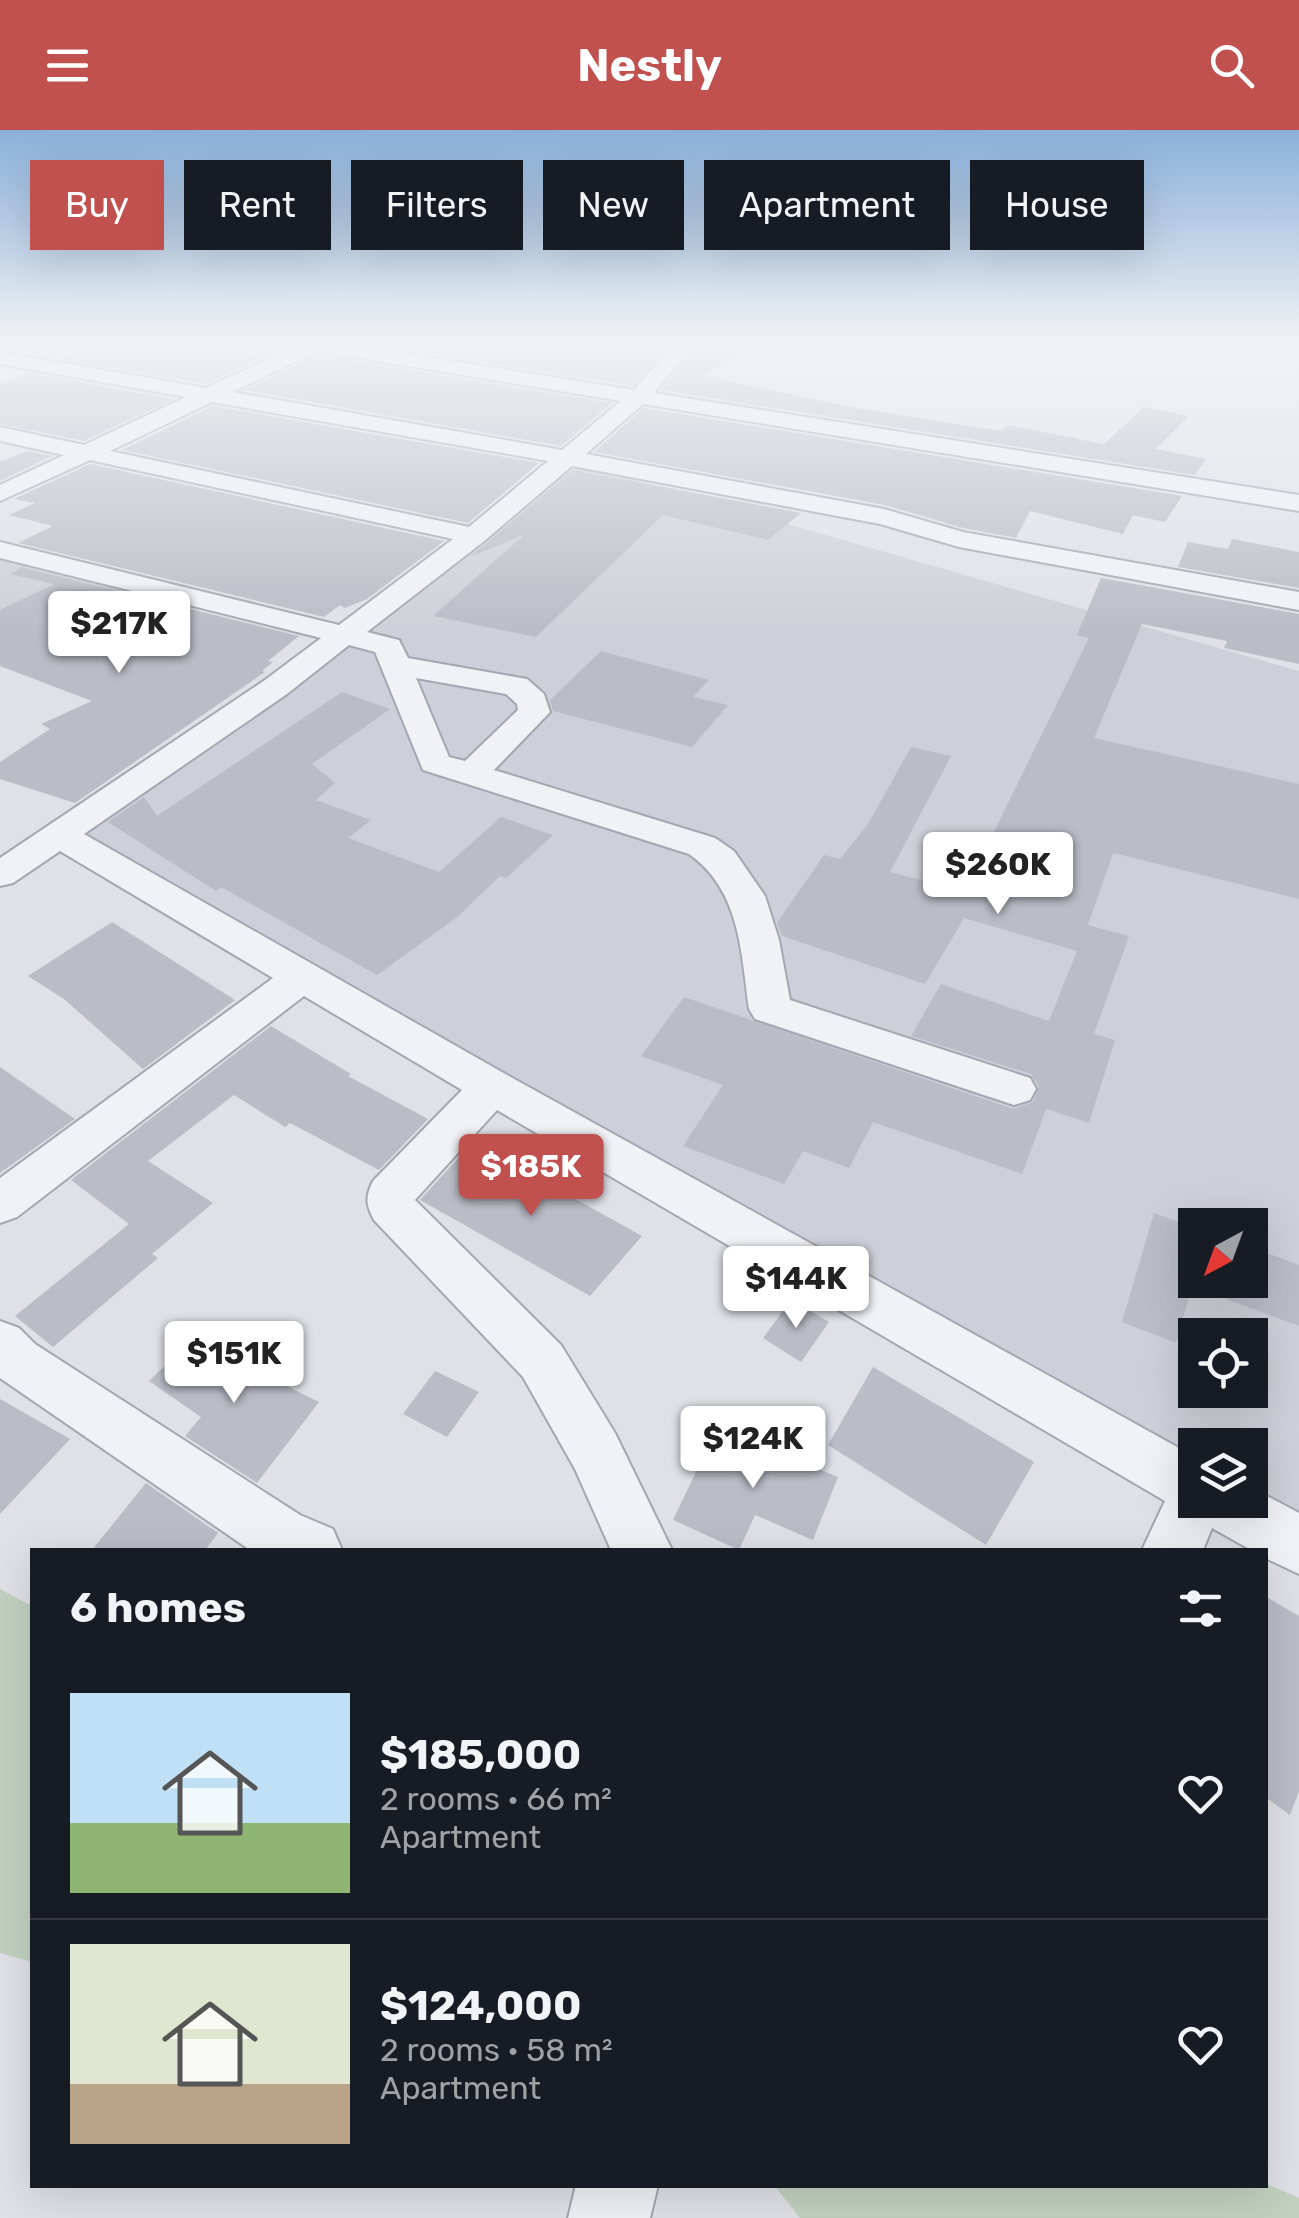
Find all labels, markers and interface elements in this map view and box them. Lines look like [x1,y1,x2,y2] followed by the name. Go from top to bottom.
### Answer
[40,38,95,93] icon: menu
[1204,38,1259,93] icon: search
[577,39,722,92] text: Nestly
[30,160,164,250] chip: Buy
[184,160,331,250] chip: Rent
[351,160,523,250] chip: Filters
[543,160,684,250] chip: New
[704,160,950,250] chip: Apartment
[970,160,1144,250] chip: House
[49,591,189,676] pin: $217K
[70,604,168,642] text: $217K
[928,832,1068,917] pin: $260K
[945,845,1051,883] text: $260K
[461,1134,601,1219] pin: $185K
[481,1147,581,1185] text: $185K
[1178,1208,1268,1298] north arrow
[1178,1208,1268,1518] map controls
[726,1246,866,1331] pin: $144K
[745,1259,847,1297] text: $144K
[1178,1318,1268,1408] button: locate
[164,1321,304,1406] pin: $151K
[187,1334,281,1372] text: $151K
[683,1406,823,1491] pin: $124K
[702,1419,804,1457] text: $124K
[1178,1428,1268,1518] button: layers
[1173,1581,1228,1636] icon: filters
[70,1583,246,1633] text: 6 homes
[380,1730,581,1780] text: $185,000
[150,1733,270,1853] icon: home
[1173,1766,1228,1821] icon: heart
[380,1780,612,1818] text: 2 rooms · 66 m²
[380,1818,541,1856] text: Apartment
[380,1981,582,2031] text: $124,000
[150,1984,270,2104] icon: home
[1173,2017,1228,2072] icon: heart
[380,2031,613,2069] text: 2 rooms · 58 m²
[380,2069,541,2107] text: Apartment

